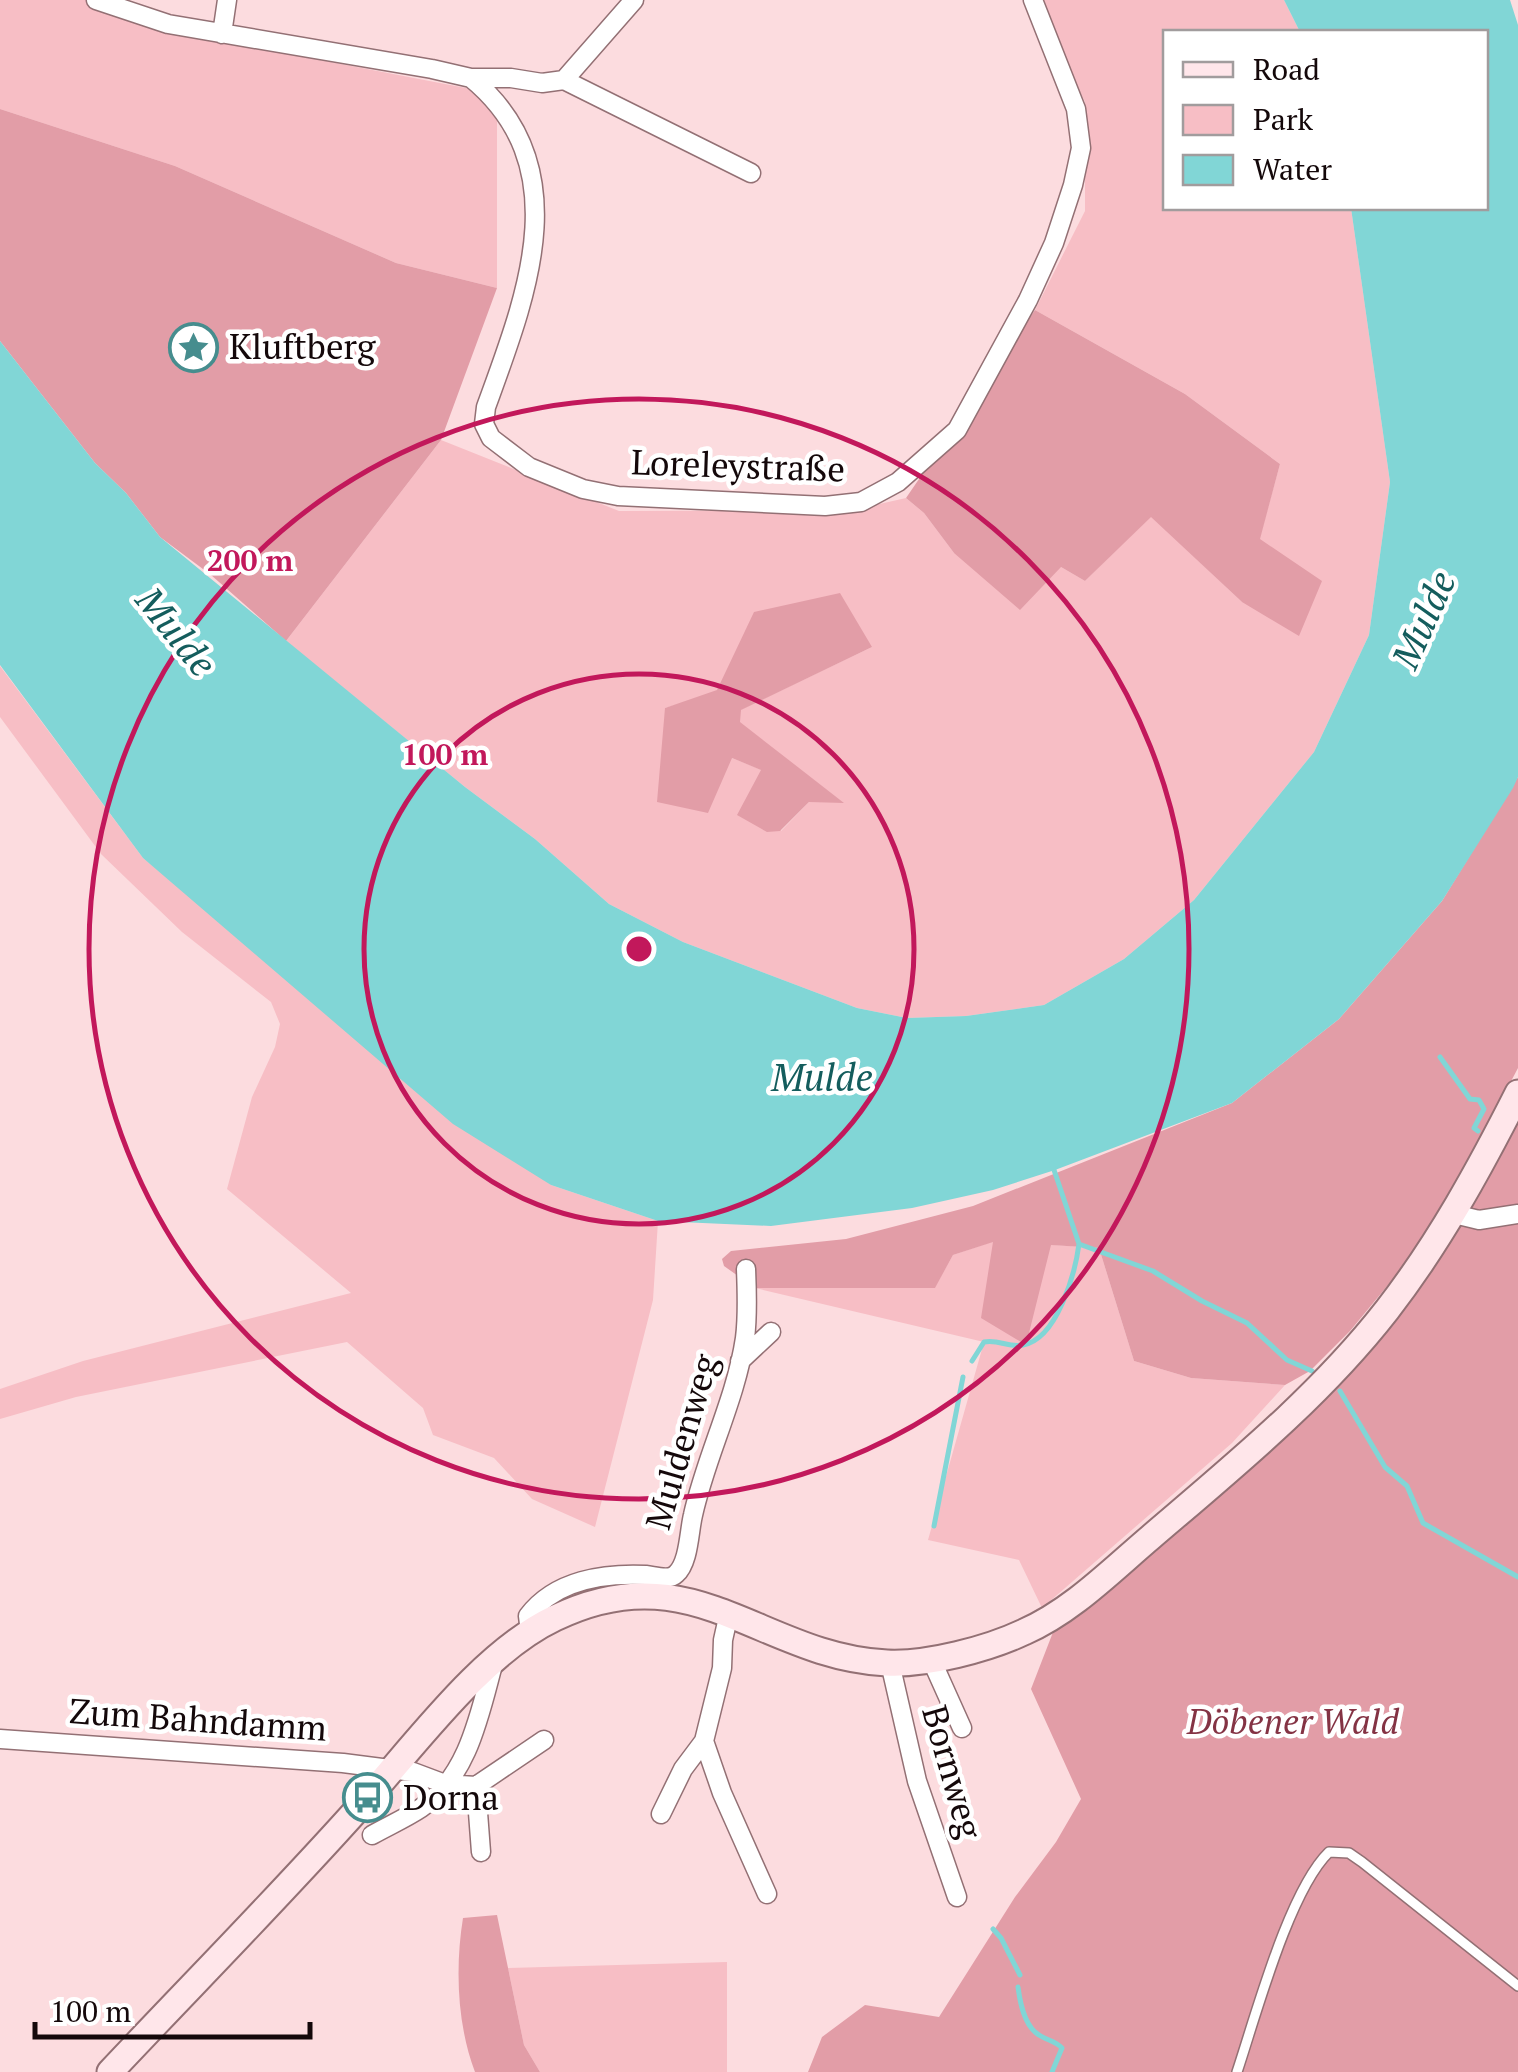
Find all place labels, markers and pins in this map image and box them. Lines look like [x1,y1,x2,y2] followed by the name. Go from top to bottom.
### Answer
[168,321,220,373] place icon: Kluftberg
[229,323,376,369] place label: Kluftberg
[621,931,657,967] centre of rings
[342,1772,394,1824] bus stop icon: Dorna
[403,1774,499,1820] place label: Dorna

